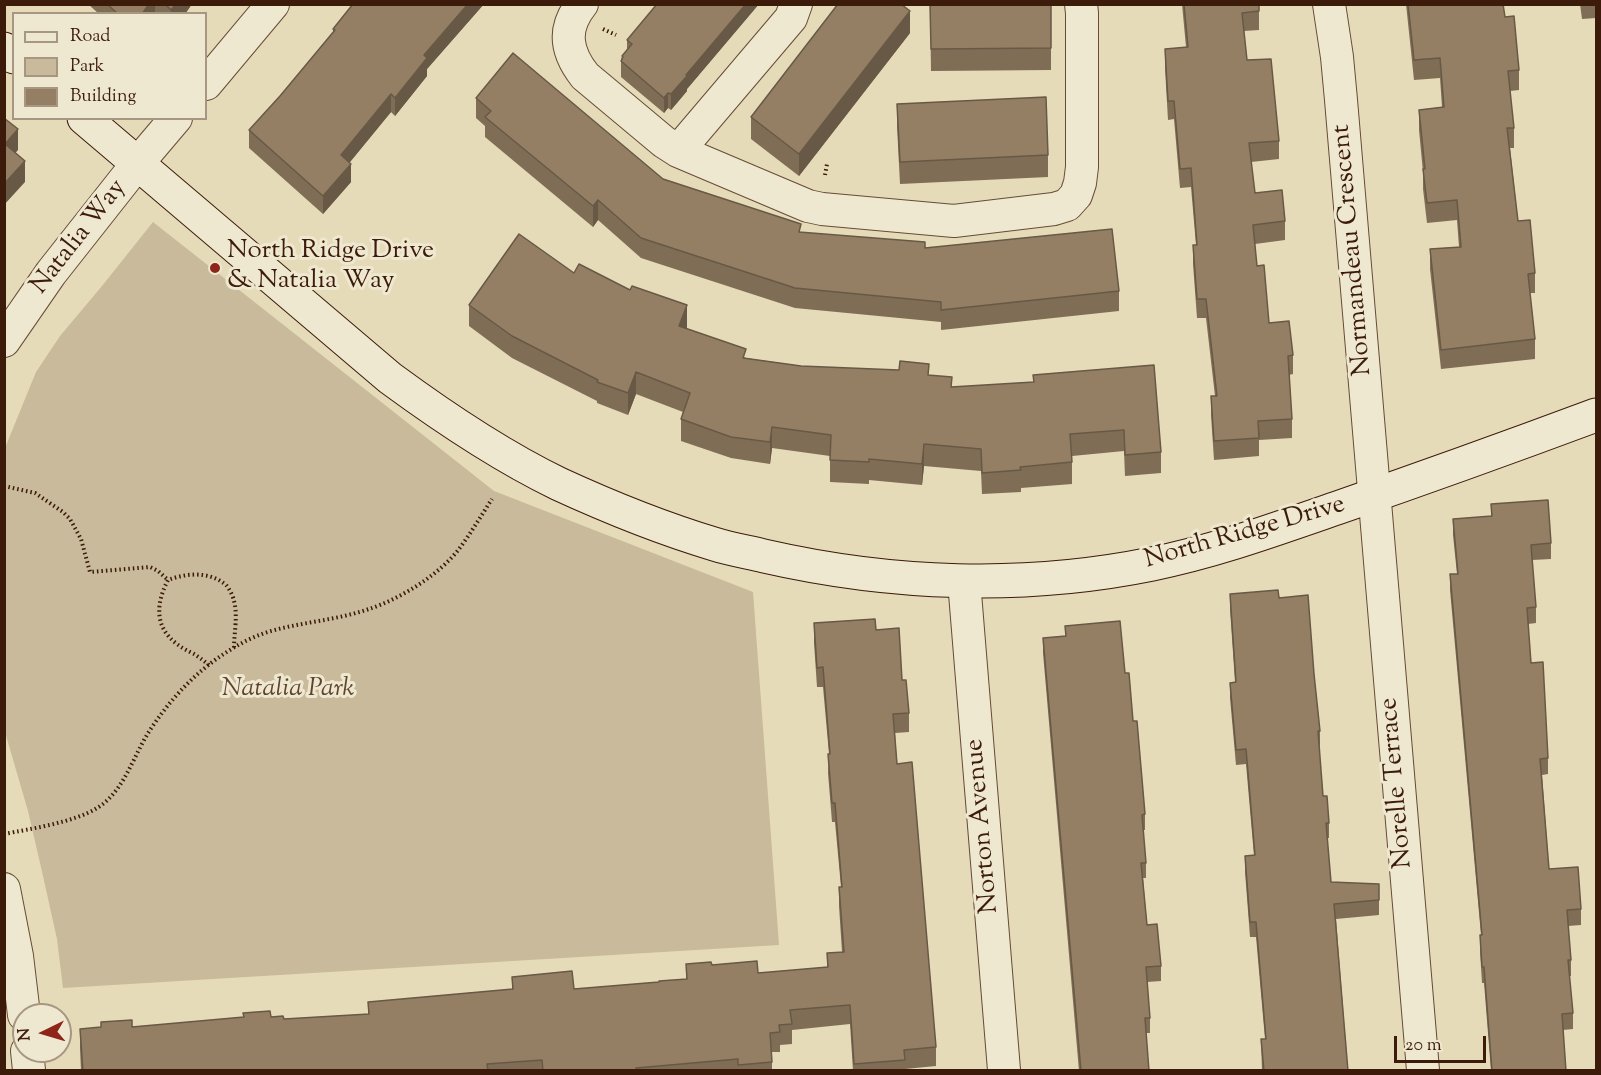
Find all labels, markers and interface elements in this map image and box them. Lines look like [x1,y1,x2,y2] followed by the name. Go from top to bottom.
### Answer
[12,12,207,120] legend
[70,24,110,50] text: Road
[70,54,104,80] text: Park
[70,84,136,110] text: Building
[1327,123,1381,377] street label: Normandeau Crescent
[25,174,135,302] street label: Natalia Way
[227,237,434,298] place label: North Ridge Drive & Natalia Way
[208,261,222,275] marker: North Ridge Drive & Natalia Way
[1141,490,1349,578] street label: North Ridge Drive
[222,675,354,707] park label: Natalia Park
[1375,696,1421,870] street label: Norelle Terrace
[961,737,1007,915] street label: Norton Avenue
[12,1003,72,1063] north arrow
[1397,1024,1488,1062] scale bar
[14,1027,38,1042] text: N
[1405,1033,1442,1059] text: 20 m

